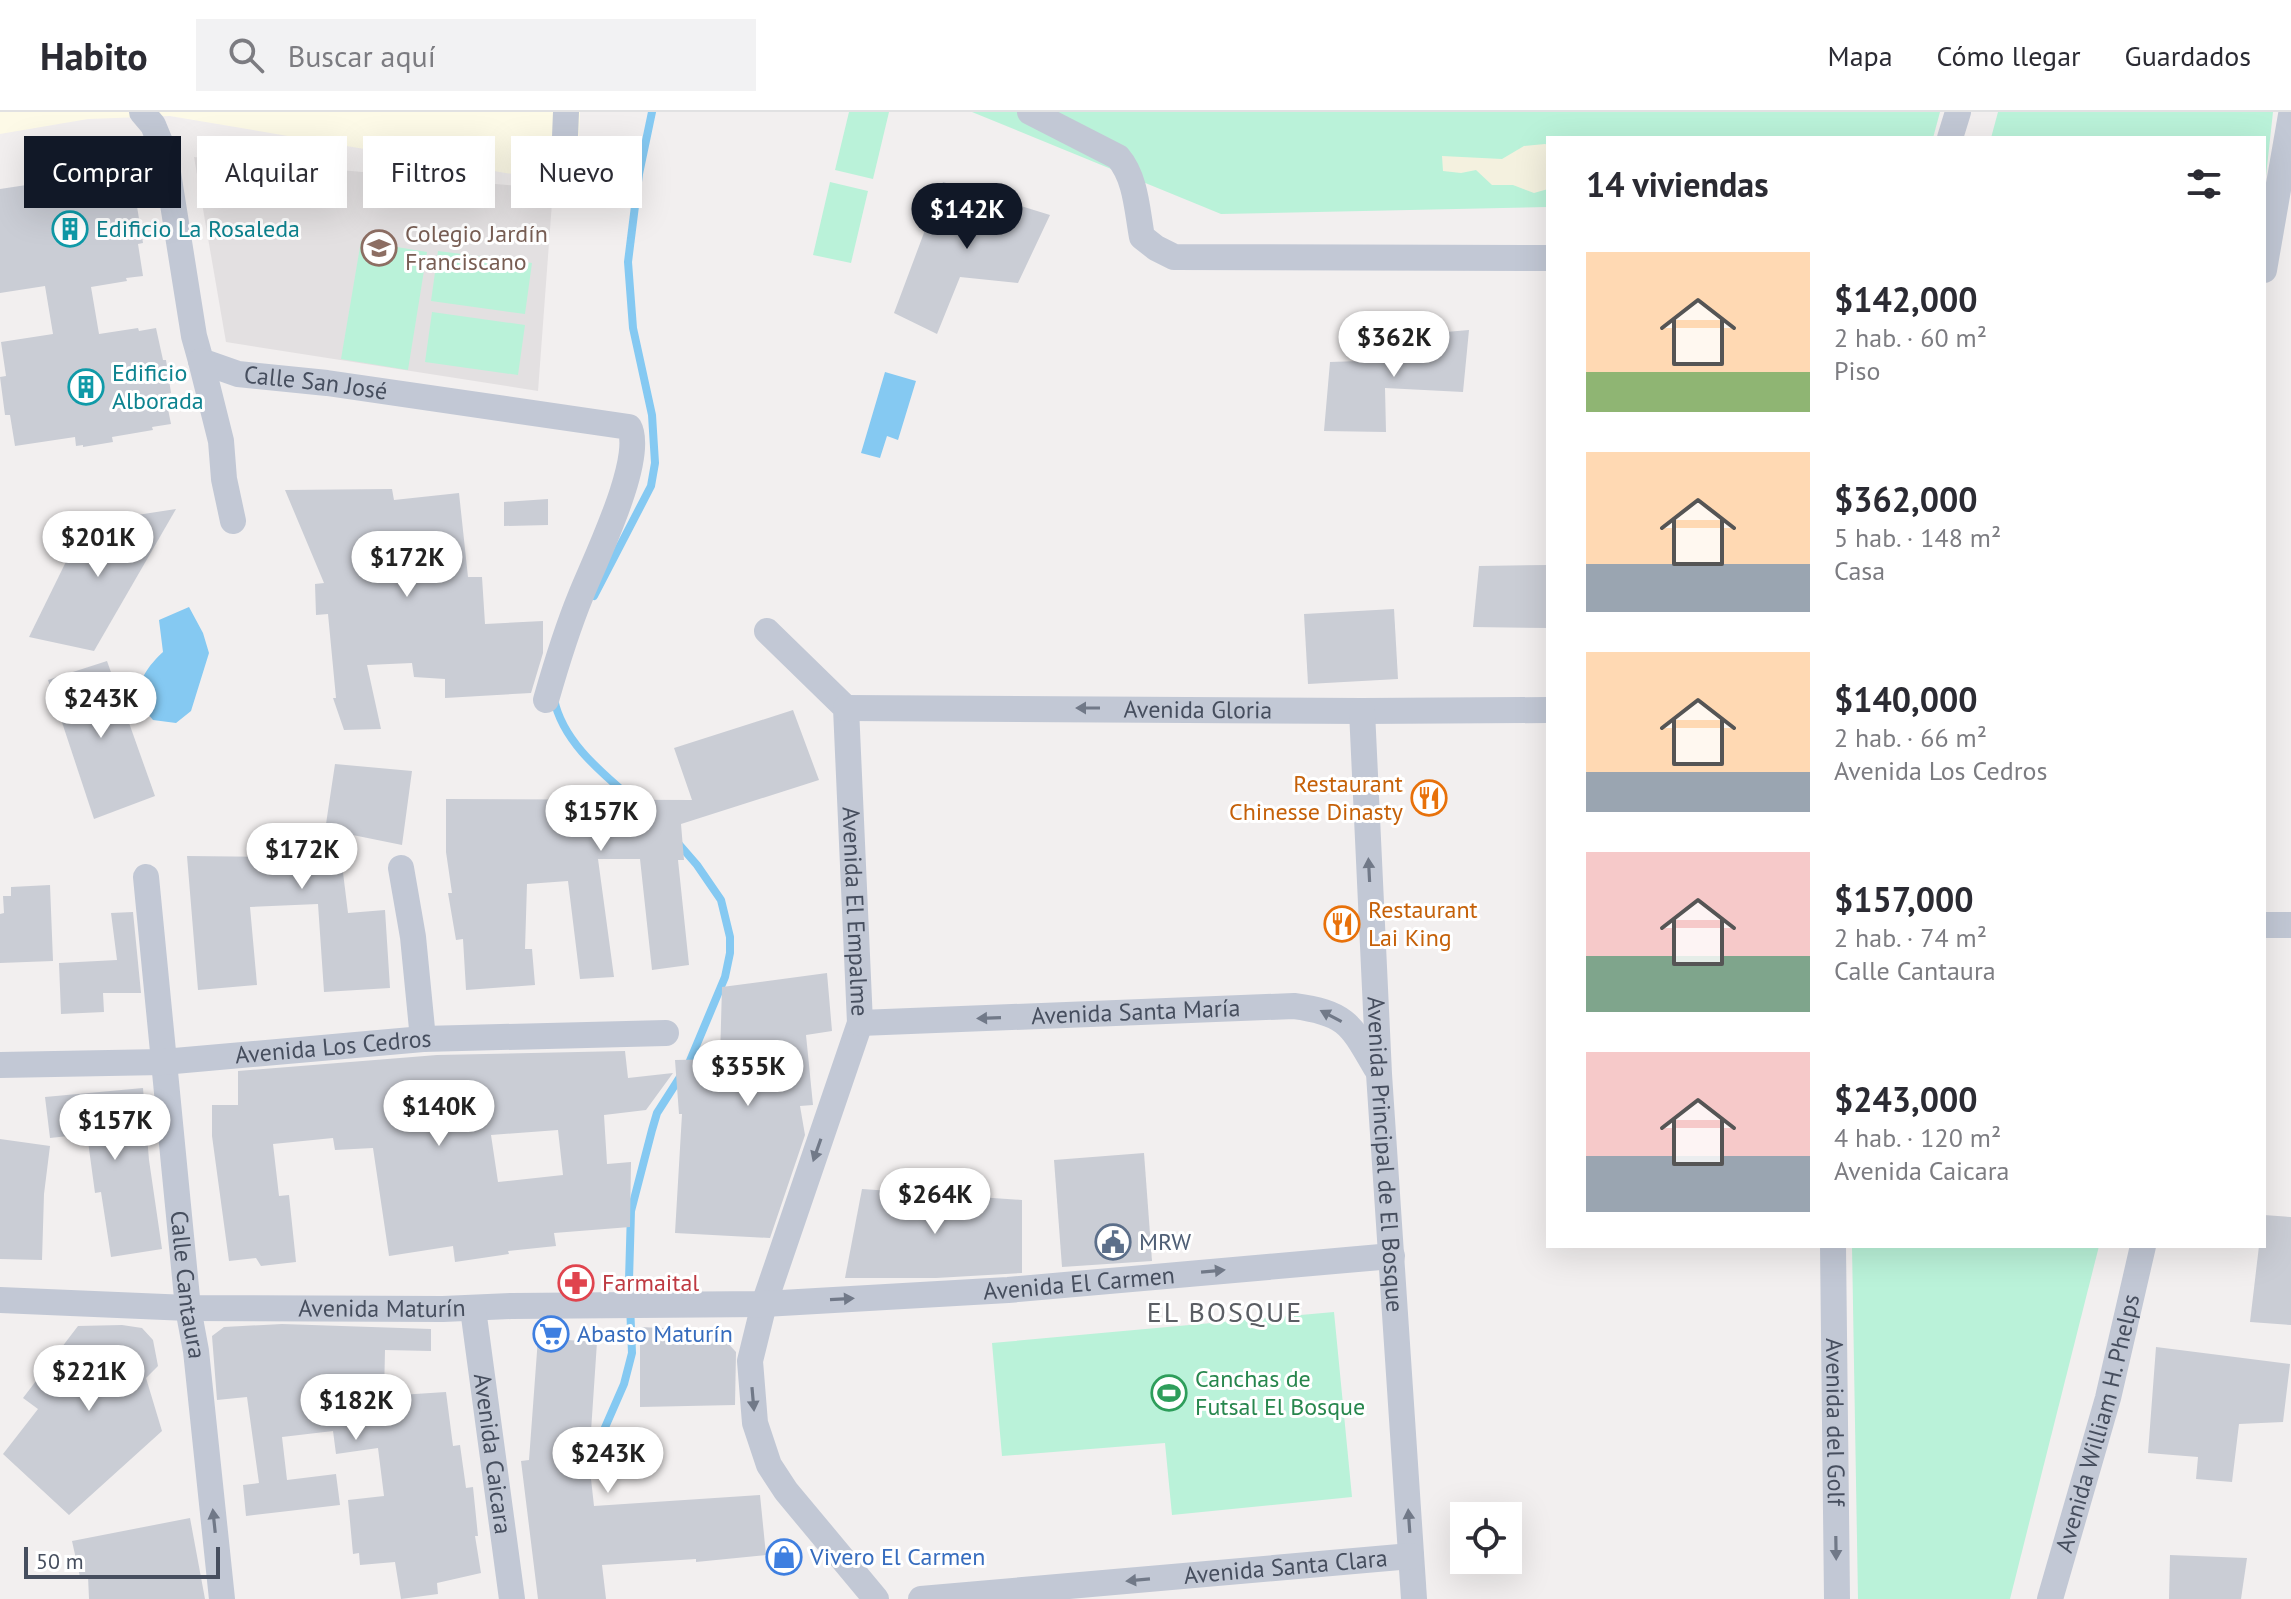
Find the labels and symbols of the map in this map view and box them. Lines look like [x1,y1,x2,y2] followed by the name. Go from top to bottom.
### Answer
[911,183,1023,251] pin: $142K
[51,210,89,248] building icon: Edificio La Rosaleda
[96,213,300,244] place label: Edificio La Rosaleda
[405,218,548,277] place label: Colegio Jardín Franciscano
[360,229,398,267] school or university icon: Colegio Jardín Franciscano
[1338,311,1450,379] pin: $362K
[112,357,204,416] place label: Edificio Alborada
[242,359,389,407] street label: Calle San José
[67,368,105,406] building icon: Edificio Alborada
[42,511,154,579] pin: $201K
[351,531,463,599] pin: $172K
[45,672,157,740] pin: $243K
[1124,694,1272,725] street label: Avenida Gloria
[1075,702,1100,714] one-way arrow
[1229,768,1403,827] place label: Restaurant Chinesse Dinasty
[1410,779,1448,817] restaurant icon: Restaurant Chinesse Dinasty
[545,785,657,853] pin: $157K
[835,806,876,1017] street label: Avenida El Empalme
[246,823,358,891] pin: $172K
[1363,857,1376,882] one-way arrow
[1368,894,1478,953] place label: Restaurant Lai King
[1323,905,1361,943] restaurant icon: Restaurant Lai King
[1031,992,1241,1031] street label: Avenida Santa María
[1360,996,1411,1313] street label: Avenida Principal de El Bosque
[1319,1009,1342,1023] one-way arrow
[976,1011,1001,1024] one-way arrow
[234,1023,432,1071] street label: Avenida Los Cedros
[692,1040,804,1108] pin: $355K
[383,1080,495,1148] pin: $140K
[59,1094,171,1162] pin: $157K
[811,1138,823,1162] one-way arrow
[879,1168,991,1236] pin: $264K
[164,1209,213,1360] street label: Calle Cantaura
[1094,1223,1132,1261] public building icon: MRW
[1139,1226,1191,1257] place label: MRW
[982,1259,1176,1306] street label: Avenida El Carmen
[557,1264,595,1302] pharmacy icon: Farmaital
[1201,1265,1226,1278] one-way arrow
[602,1267,699,1298] place label: Farmaital
[2048,1291,2146,1556] street label: Avenida William H. Phelps
[298,1292,466,1324] street label: Avenida Maturín
[830,1293,855,1306] one-way arrow
[1147,1293,1303,1330] district label: EL BOSQUE
[532,1315,570,1353] supermarket icon: Abasto Maturín
[577,1318,733,1349] place label: Abasto Maturín
[1819,1338,1852,1508] street label: Avenida del Golf
[33,1345,145,1413] pin: $221K
[1195,1363,1365,1422] place label: Canchas de Futsal El Bosque
[467,1371,519,1536] street label: Avenida Caicara
[300,1374,412,1442] pin: $182K
[1150,1374,1188,1412] sports icon: Canchas de Futsal El Bosque
[747,1387,760,1412] one-way arrow
[552,1427,664,1495] pin: $243K
[207,1508,220,1533] one-way arrow
[1402,1508,1415,1533] one-way arrow
[1830,1536,1843,1561] one-way arrow
[765,1538,803,1576] shop icon: Vivero El Carmen
[809,1541,985,1572] place label: Vivero El Carmen
[1182,1542,1389,1591] street label: Avenida Santa Clara
[24,1543,220,1579] scale bar
[1125,1573,1150,1586] one-way arrow

